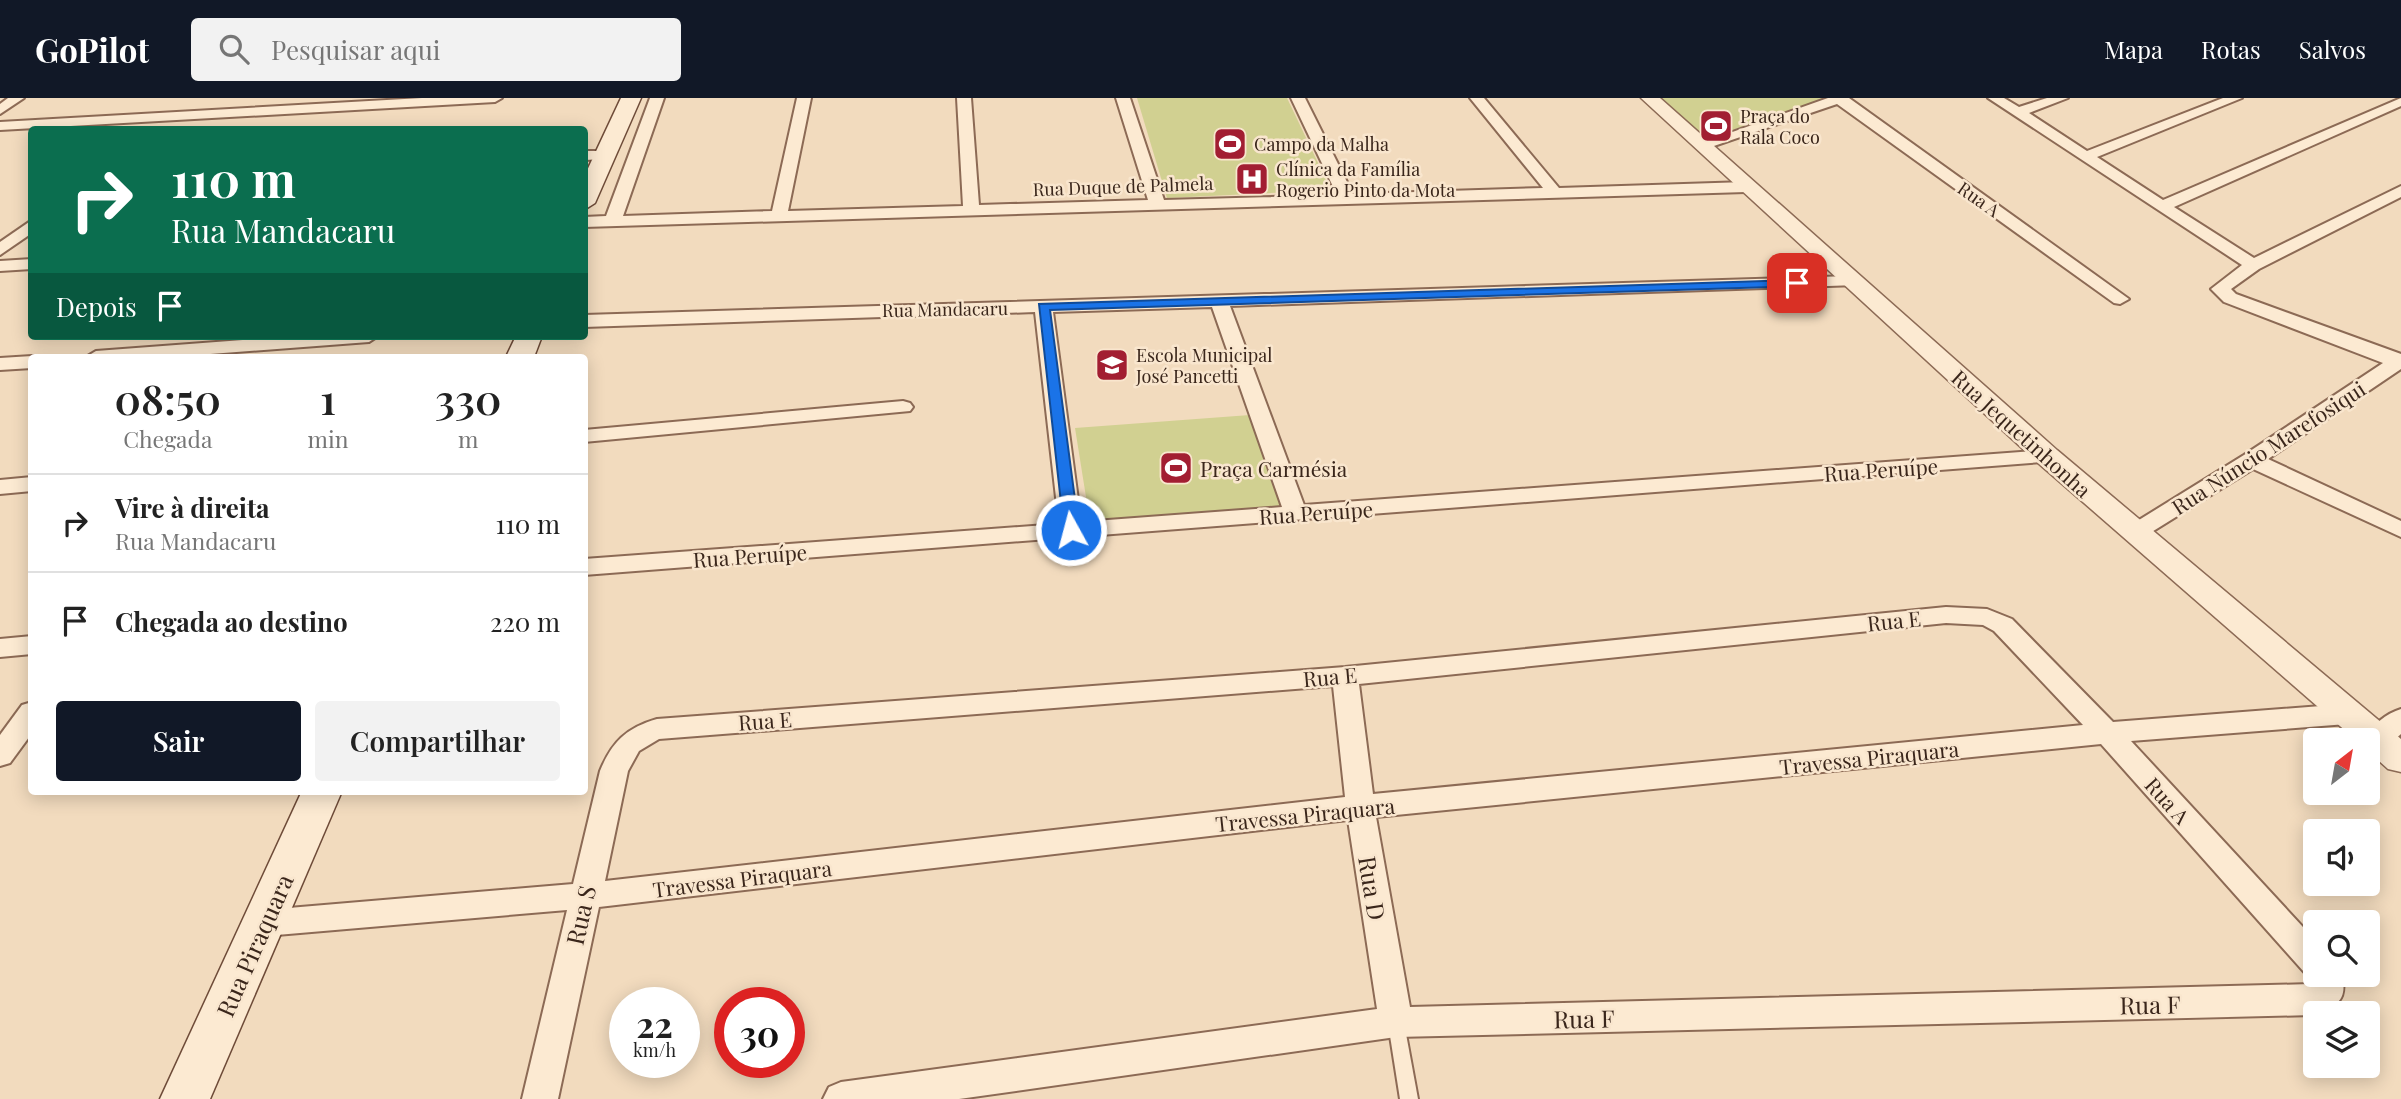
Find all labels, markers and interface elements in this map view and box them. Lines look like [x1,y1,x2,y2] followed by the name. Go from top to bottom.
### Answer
[191,18,681,81] search box
[35,27,149,71] text: GoPilot
[215,30,253,68] icon: search
[271,32,440,67] text: Pesquisar aqui
[2104,33,2163,65] text: Mapa
[2201,33,2261,65] text: Rotas
[2299,33,2366,65] text: Salvos
[1740,104,1820,149] place label: Praça do Rala Coco
[1697,107,1735,145] sports icon: Praça do Rala Coco
[1211,125,1249,163] sports icon: Campo da Malha
[1254,132,1389,156] place label: Campo da Malha
[171,145,296,210] text: 110 m
[56,154,147,245] icon: right
[1276,157,1455,202] place label: Clínica da Família Rogerio Pinto da Mota
[1233,160,1271,198] hospital icon: Clínica da Família Rogerio Pinto da Mota
[1032,171,1214,201] street label: Rua Duque de Palmela
[1953,176,2005,222] street label: Rua A
[171,208,395,251] text: Rua Mandacaru
[1767,253,1827,313] pin
[1778,264,1816,302] icon: arrive
[151,287,189,325] icon: arrive
[56,289,137,324] text: Depois
[882,296,1009,322] street label: Rua Mandacaru
[1135,343,1272,388] place label: Escola Municipal José Pancetti
[1093,346,1131,384] school or university icon: Escola Municipal José Pancetti
[1946,363,2098,503] street label: Rua Jequetinhonha
[115,370,221,426] text: 08:50
[320,370,336,426] text: 1
[435,370,501,426] text: 330
[2166,374,2370,520] street label: Rua Núncio Marefosiqui
[123,423,212,454] text: Chegada
[308,423,348,454] text: min
[458,423,478,454] text: m
[1157,449,1195,487] sports icon: Praça Carmésia
[1823,451,1939,487] street label: Rua Peruípe
[1200,454,1348,482] place label: Praça Carmésia
[115,490,270,525] text: Vire à direita
[1034,493,1108,567] position arrow
[1258,494,1374,530] street label: Rua Peruípe
[56,504,94,542] icon: right
[496,506,560,541] text: 110 m
[115,525,276,556] text: Rua Mandacaru
[692,537,808,573] street label: Rua Peruípe
[56,602,94,640] icon: arrive
[1866,603,1922,637] street label: Rua E
[115,604,348,639] text: Chegada ao destino
[490,604,560,639] text: 220 m
[1302,660,1358,692] street label: Rua E
[56,701,301,781] button: Sair
[315,701,560,781] button: Compartilhar
[737,704,793,736] street label: Rua E
[2303,728,2380,805] north arrow
[2303,728,2380,1078] map controls
[1778,734,1961,780] street label: Travessa Piraquara
[2140,771,2197,830] street label: Rua A
[1214,791,1397,837] street label: Travessa Piraquara
[2303,819,2380,896] button: sound
[651,853,834,903] street label: Travessa Piraquara
[1352,854,1394,922] street label: Rua D
[208,869,300,1021] street label: Rua Piraquara
[558,882,602,948] street label: Rua S
[2303,910,2380,987] button: search
[714,987,805,1078] speed limit sign: 30
[2119,987,2181,1021] street label: Rua F
[636,1000,673,1047] text: 22
[1553,1001,1615,1035] street label: Rua F
[2303,1001,2380,1078] button: layers
[633,1038,676,1062] text: km/h

